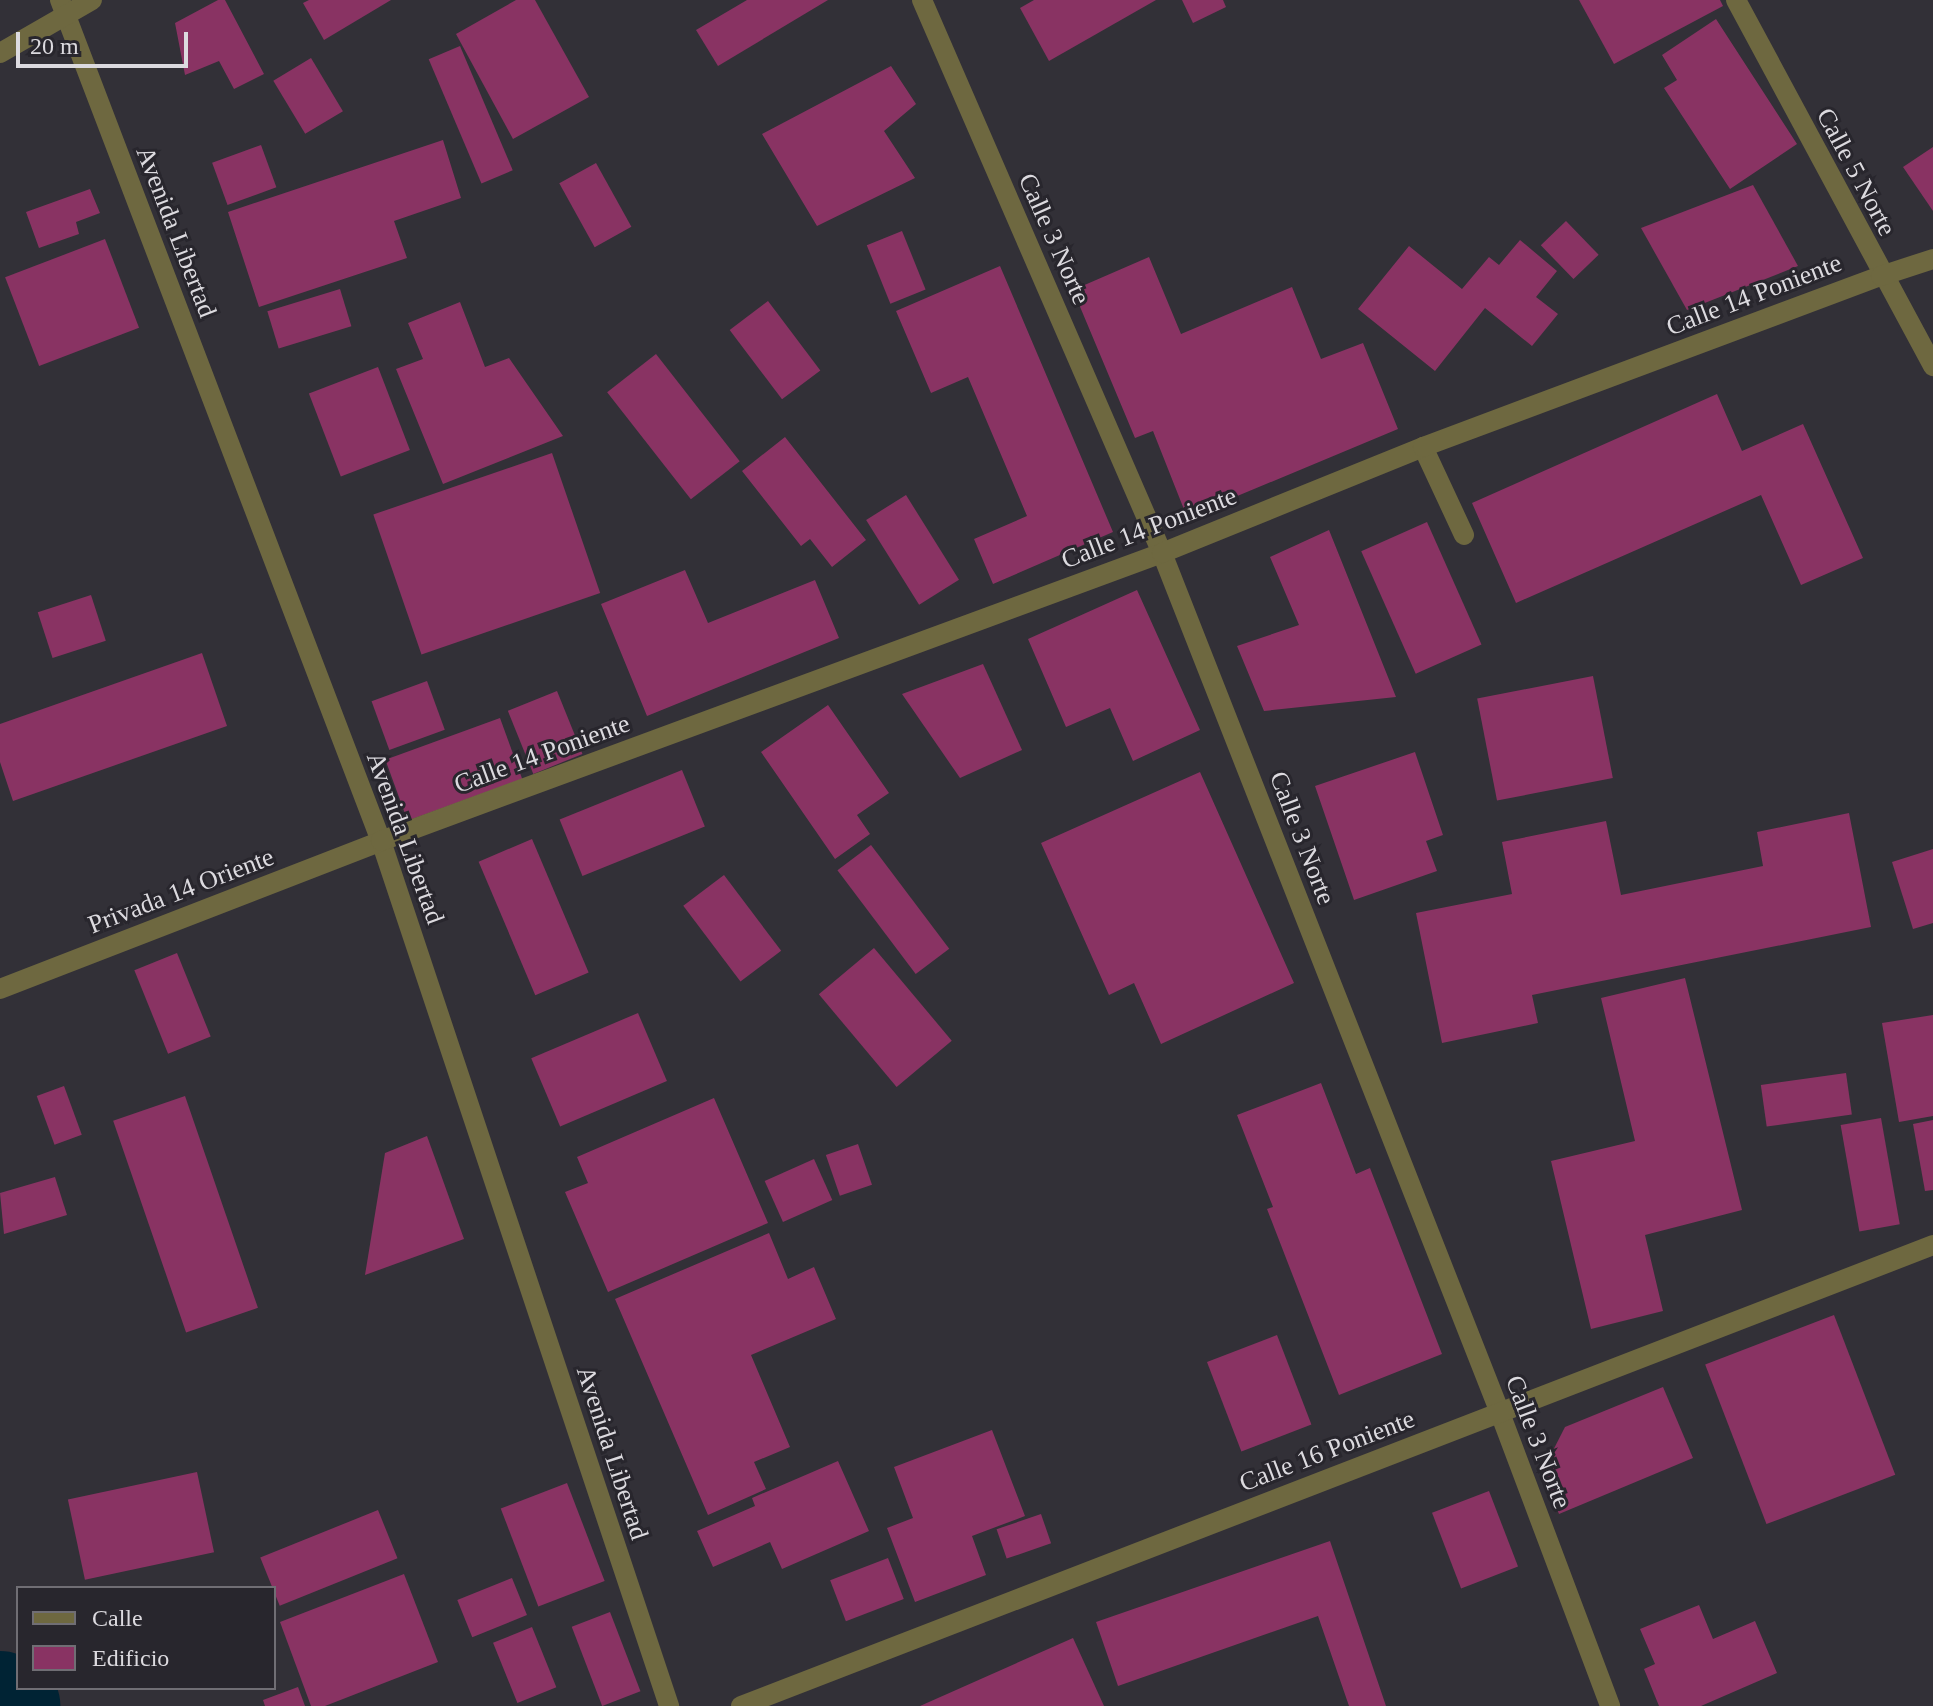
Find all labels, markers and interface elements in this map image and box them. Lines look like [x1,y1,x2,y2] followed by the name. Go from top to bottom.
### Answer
[20,16,192,66] scale bar
[30,33,79,59] text: 20 m
[1809,103,1903,241] street label: Calle 5 Norte
[129,142,223,322] street label: Avenida Libertad
[1011,169,1097,309] street label: Calle 3 Norte
[1662,247,1846,343] street label: Calle 14 Poniente
[1057,480,1241,576] street label: Calle 14 Poniente
[450,708,634,800] street label: Calle 14 Poniente
[359,748,451,928] street label: Avenida Libertad
[1262,767,1342,909] street label: Calle 3 Norte
[84,841,278,941] street label: Privada 14 Oriente
[569,1362,655,1544] street label: Avenida Libertad
[1498,1371,1578,1513] street label: Calle 3 Norte
[1235,1403,1419,1499] street label: Calle 16 Poniente
[16,1586,276,1690] legend
[92,1605,143,1631] text: Calle
[92,1645,169,1671] text: Edificio

